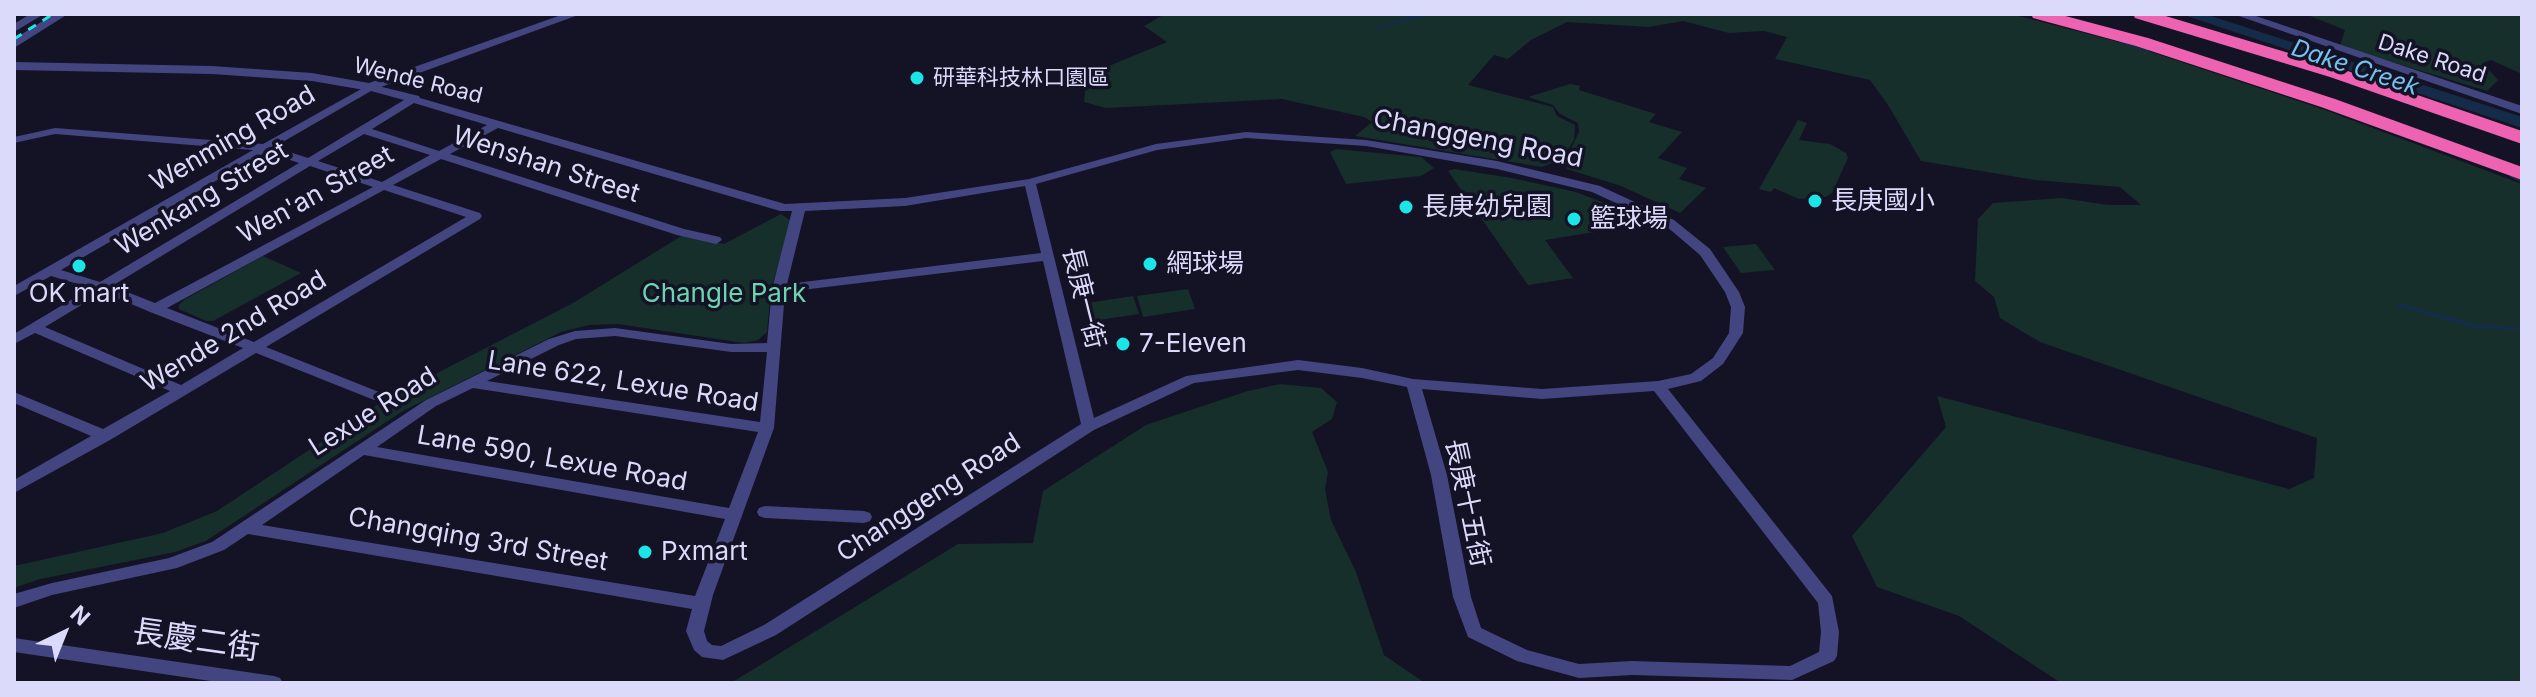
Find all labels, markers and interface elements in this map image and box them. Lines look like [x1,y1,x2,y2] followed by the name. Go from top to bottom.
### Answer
[2375,29,2489,89] street label: Dake Road
[2288,34,2422,102] water label: Dake Creek
[351,52,485,110] street label: Wende Road
[933,65,1109,91] place label: 研華科技林口園區
[908,69,926,87] marker: 研華科技林口園區
[145,79,321,199] street label: Wenming Road
[1371,103,1585,175] street label: Changgeng Road
[449,120,643,210] street label: Wenshan Street
[110,135,294,263] street label: Wenkang Street
[233,139,399,251] street label: Wen'an Street
[1831,185,1935,217] place label: 長庚國小
[1422,191,1552,223] place label: 長庚幼兒園
[1806,192,1824,210] marker: 長庚國小
[1397,198,1415,216] marker: 長庚幼兒園
[1590,203,1668,235] place label: 籃球場
[1565,210,1583,228] marker: 籃球場
[1055,244,1111,352] street label: 長庚一街
[1166,248,1244,280] place label: 網球場
[1141,255,1159,273] marker: 網球場
[70,257,88,275] marker: OK mart
[136,264,332,400] street label: Wende 2nd Road
[29,278,129,310] place label: OK mart
[642,278,806,310] park label: Changle Park
[1139,328,1247,360] place label: 7-Eleven
[1114,335,1132,353] marker: 7-Eleven
[485,345,761,419] street label: Lane 622, Lexue Road
[304,361,442,463] street label: Lexue Road
[415,420,689,498] street label: Lane 590, Lexue Road
[831,427,1027,569] street label: Changgeng Road
[1438,436,1496,570] street label: 長庚十五街
[346,502,610,578] street label: Changqing 3rd Street
[661,536,748,568] place label: Pxmart
[636,543,654,561] marker: Pxmart
[24,593,104,673] north arrow
[65,600,95,631] text: N
[130,613,262,669] street label: 長慶二街

